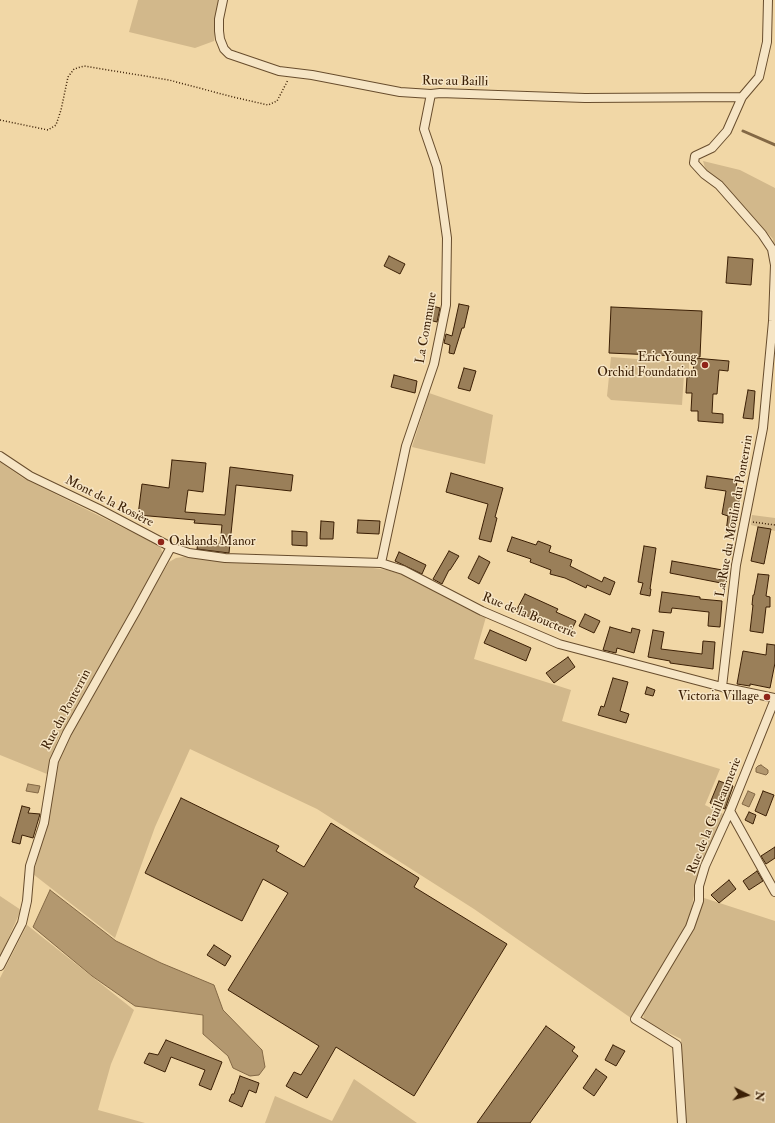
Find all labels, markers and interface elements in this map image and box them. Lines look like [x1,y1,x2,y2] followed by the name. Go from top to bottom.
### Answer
[422,74,488,90] street label: Rue au Bailli
[413,291,441,365] street label: La Commune
[597,350,697,381] place label: Eric Young Orchid Foundation
[700,360,710,370] marker: Eric Young Orchid Foundation
[713,434,757,598] street label: La Rue du Moulin du Ponterrin
[62,473,156,531] street label: Mont de la Rosière
[169,534,256,550] place label: Oaklands Manor
[156,537,166,547] marker: Oaklands Manor
[480,590,578,642] street label: Rue de la Boucterie
[39,667,95,753] street label: Rue du Ponterrin
[678,689,759,705] place label: Victoria Village
[762,692,772,702] marker: Victoria Village
[684,755,746,877] street label: Rue de la Guilleaumerie
[727,1075,767,1115] north arrow
[752,1091,766,1102] text: N

